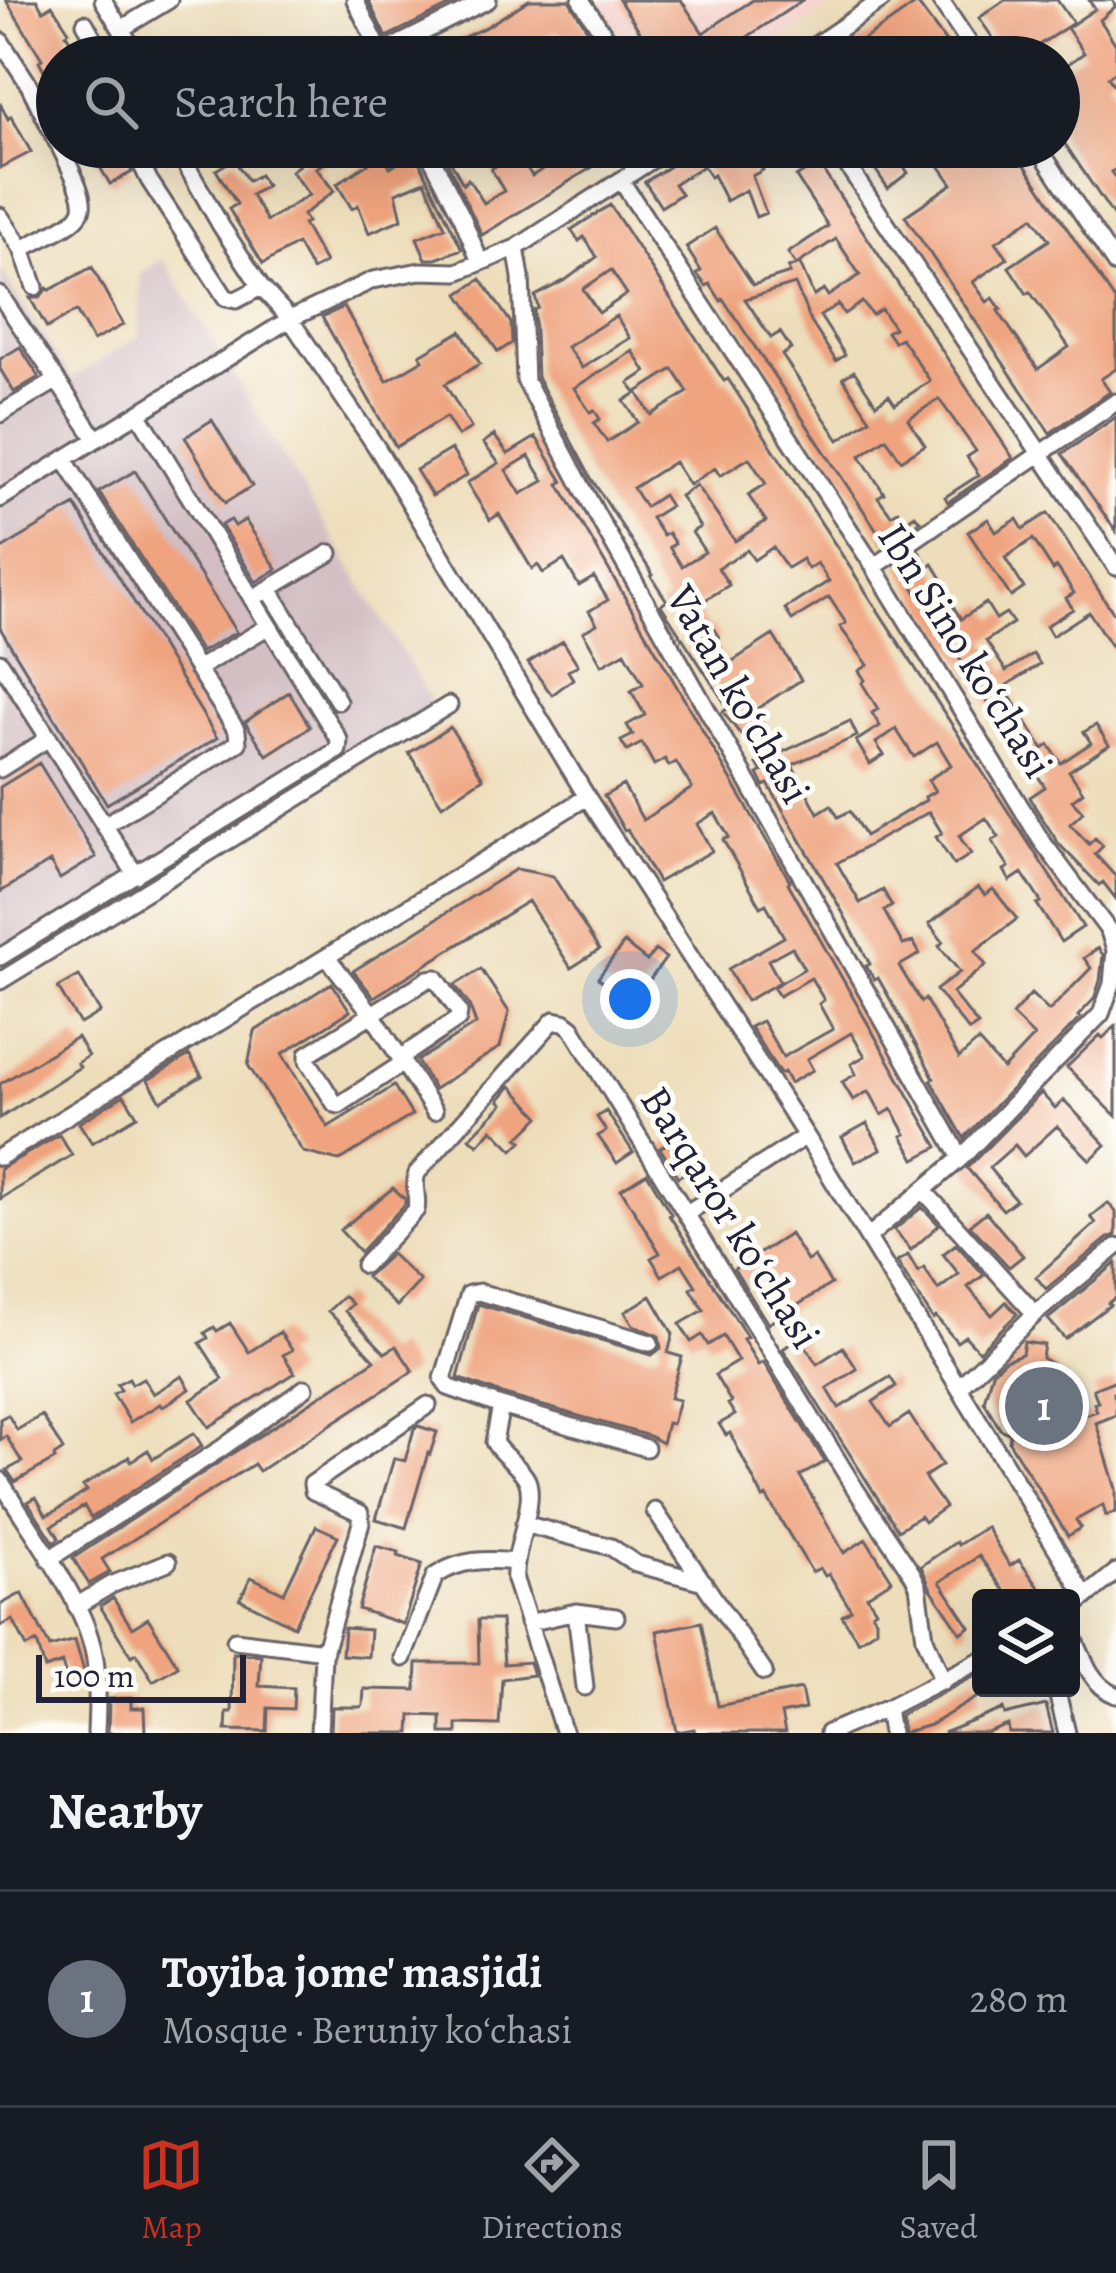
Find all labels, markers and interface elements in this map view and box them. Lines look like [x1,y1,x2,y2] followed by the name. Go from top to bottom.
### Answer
[36,36,1080,168] search box
[78,69,144,135] icon: search
[174,71,388,133] text: Search here
[865,512,1067,788] street label: Ibn Sino koʻchasi
[653,573,825,814] street label: Vatan koʻchasi
[600,969,660,1029] your location
[627,1075,835,1359] street label: Barqaror koʻchasi
[1005,1361,1083,1451] pin: 1
[972,1589,1080,1697] map controls
[972,1589,1080,1697] button: layers
[36,1649,246,1702] scale bar
[54,1653,134,1698] text: 100 m
[48,1776,202,1846] text: Nearby
[162,1941,542,2003] text: Toyiba jome' masjidi
[80,1972,94,2025] text: 1
[970,1972,1068,2025] text: 280 m
[162,2003,572,2056] text: Mosque · Beruniy koʻchasi
[138,2132,204,2249] tab: Map
[481,2132,623,2249] tab: Directions
[899,2132,978,2249] tab: Saved

